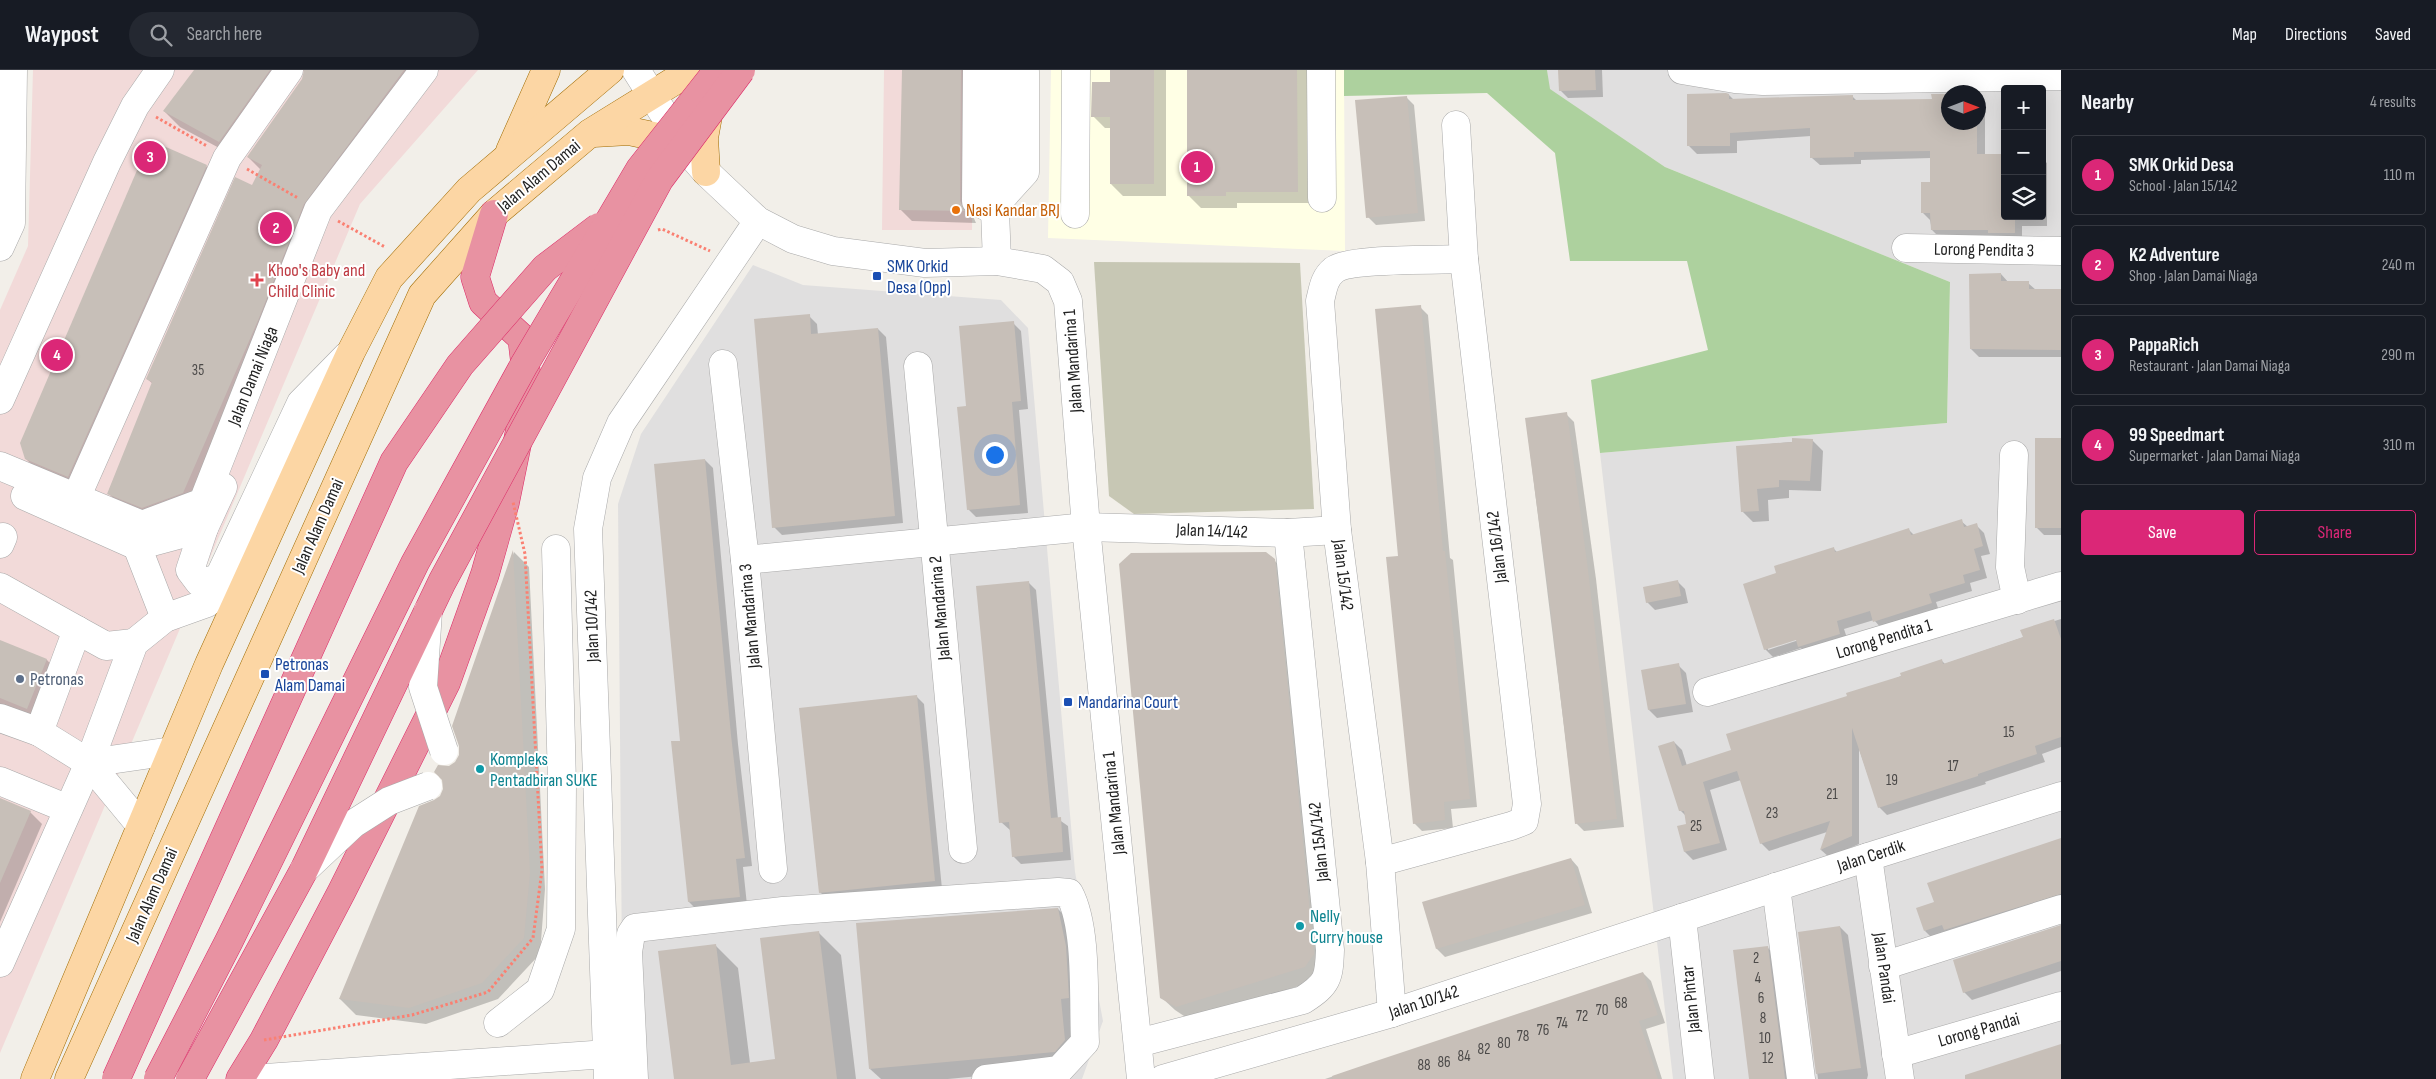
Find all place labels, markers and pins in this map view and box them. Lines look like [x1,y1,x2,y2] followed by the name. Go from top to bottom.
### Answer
[134,138,166,176] pin: 3
[1181,148,1213,186] pin: 1
[966,200,1060,221] place label: Nasi Kandar BRJ
[950,204,962,216] marker: Nasi Kandar BRJ
[260,209,292,247] pin: 2
[887,256,951,298] place label: SMK Orkid Desa (Opp)
[268,260,365,302] place label: Khoo's Baby and Child Clinic
[871,270,883,282] marker: SMK Orkid Desa (Opp)
[250,273,264,287] marker: Khoo's Baby and Child Clinic
[41,336,73,374] pin: 4
[274,654,345,696] place label: Petronas Alam Damai
[259,668,271,680] marker: Petronas Alam Damai
[30,669,84,690] place label: Petronas
[14,673,26,685] marker: Petronas
[1078,692,1179,713] place label: Mandarina Court
[1062,696,1074,708] marker: Mandarina Court
[490,749,598,791] place label: Kompleks Pentadbiran SUKE
[474,763,486,775] marker: Kompleks Pentadbiran SUKE
[1310,906,1383,948] place label: Nelly Curry house
[1294,920,1306,932] marker: Nelly Curry house

